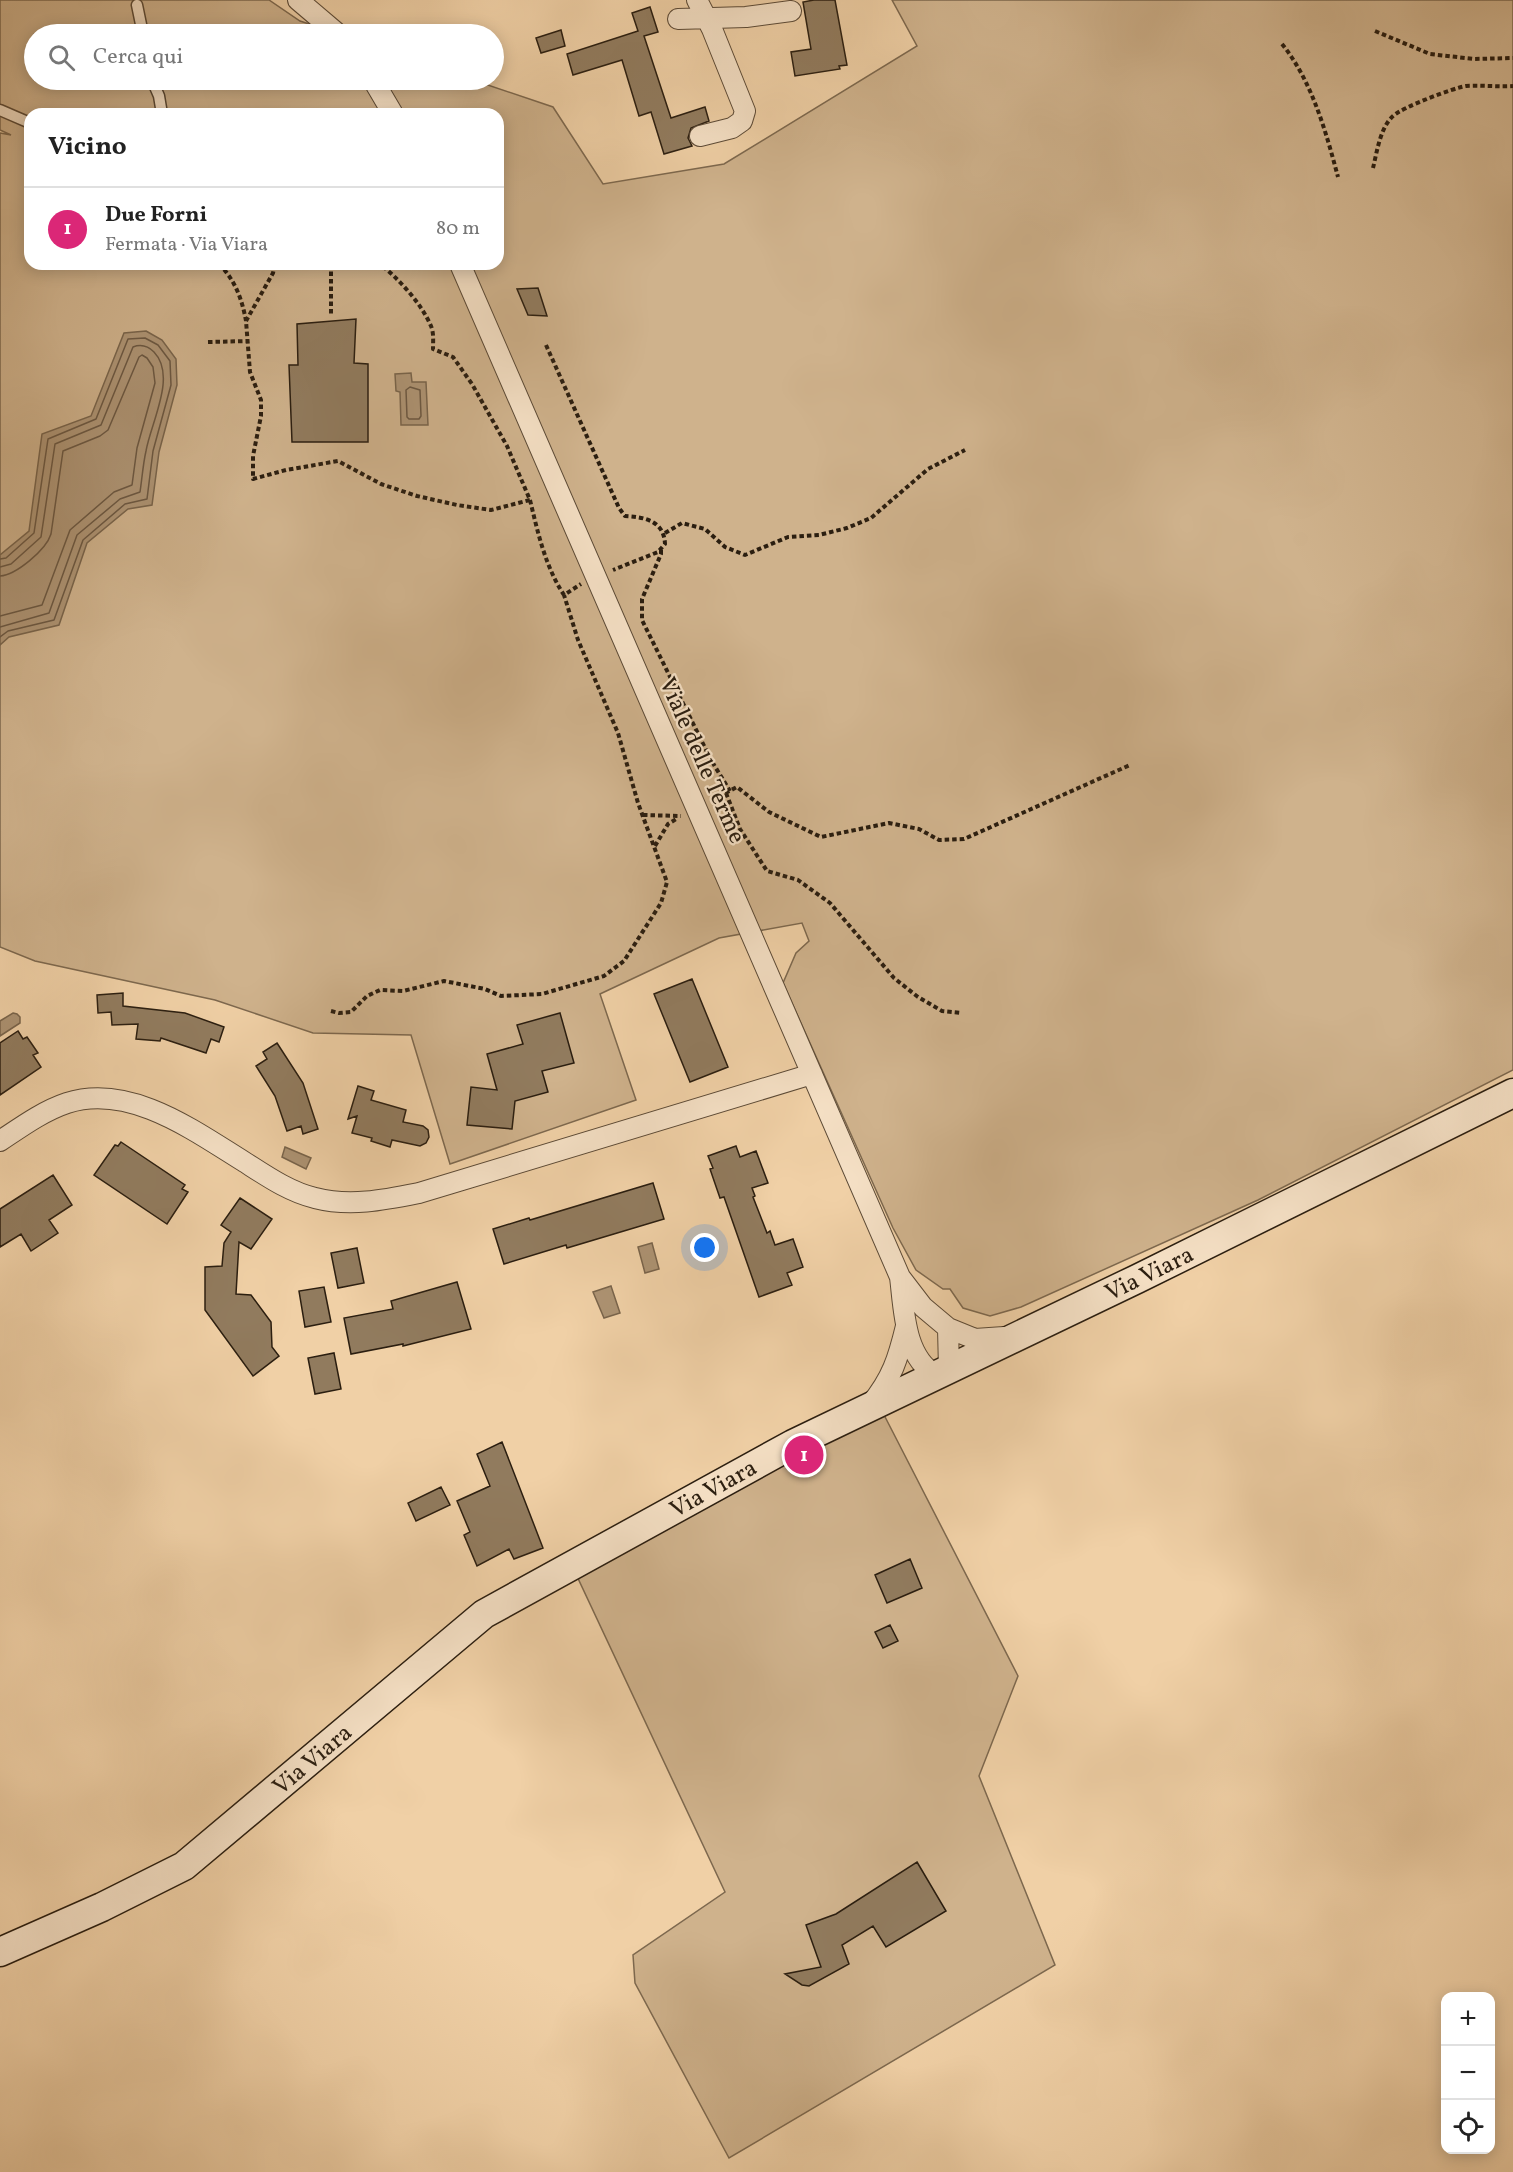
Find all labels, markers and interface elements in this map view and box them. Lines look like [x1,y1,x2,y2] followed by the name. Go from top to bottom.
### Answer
[24,24,504,90] search box
[45,41,78,74] icon: search
[93,42,183,73] text: Cerca qui
[48,129,127,165] text: Vicino
[105,200,207,231] text: Due Forni
[63,215,72,243] text: 1
[436,215,480,243] text: 80 m
[105,231,268,259] text: Fermata · Via Viara
[649,672,753,849] street label: Viale delle Terme
[690,1233,719,1262] your location
[1100,1239,1200,1311] street label: Via Viara
[784,1432,824,1478] pin: 1
[664,1452,764,1528] street label: Via Viara
[266,1717,361,1804] street label: Via Viara
[1441,1992,1495,2154] map controls
[1441,1992,1495,2046] button: +
[1441,2046,1495,2100] button: −
[1441,2100,1495,2154] button: locate

